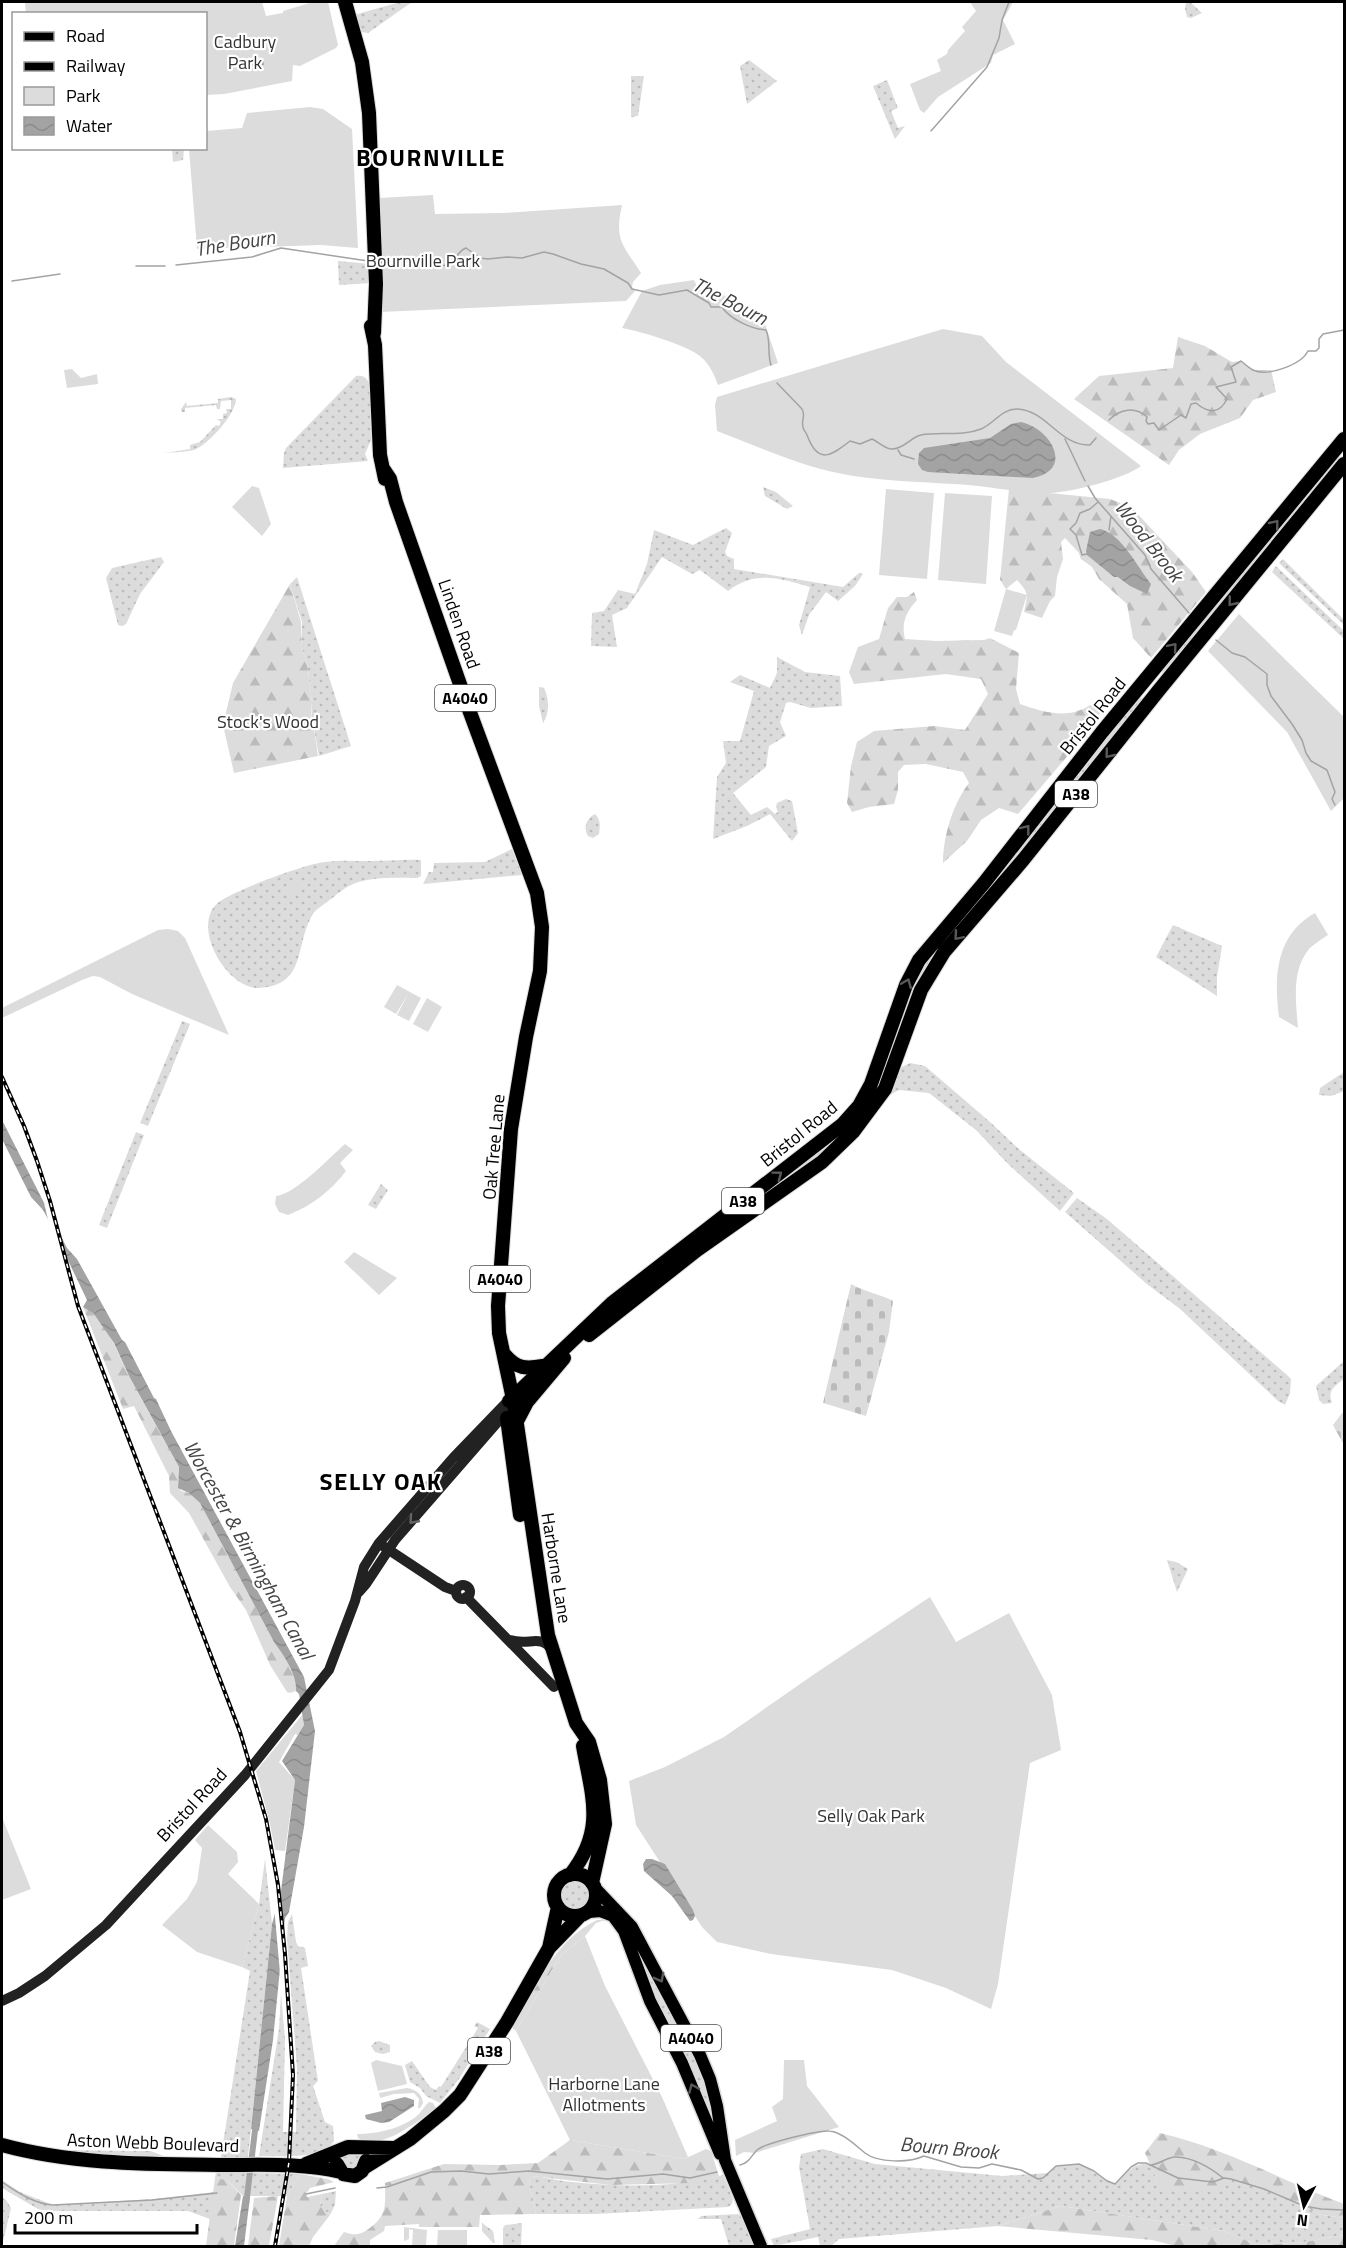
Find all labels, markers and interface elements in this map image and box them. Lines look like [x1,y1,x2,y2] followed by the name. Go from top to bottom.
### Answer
[12,12,207,150] legend
[66,22,105,49] text: Road
[214,28,276,76] park label: Cadbury Park
[66,52,126,79] text: Railway
[66,82,101,109] text: Park
[66,112,112,139] text: Water
[356,139,506,175] district label: BOURNVILLE
[193,221,278,264] water label: The Bourn
[366,247,481,274] park label: Bournville Park
[687,268,774,333] water label: The Bourn
[1107,493,1193,590] water label: Wood Brook
[1267,520,1278,531] one-way arrow
[431,575,487,672] street label: Linden Road
[1228,595,1239,606] one-way arrow
[1166,643,1177,654] one-way arrow
[1053,671,1132,760] street label: Bristol Road
[435,685,495,711] road number: A4040
[217,708,319,735] park label: Stock's Wood
[1105,747,1116,758] one-way arrow
[1055,781,1097,807] road number: A38
[1019,825,1030,836] one-way arrow
[954,929,965,940] one-way arrow
[900,979,912,990] one-way arrow
[475,1093,512,1201] street label: Oak Tree Lane
[754,1094,843,1173] street label: Bristol Road
[771,1171,782,1182] one-way arrow
[722,1188,764,1214] road number: A38
[470,1266,530,1292] road number: A4040
[176,1435,324,1667] water label: Worcester & Birmingham Canal
[319,1463,443,1499] district label: SELLY OAK
[534,1511,579,1625] street label: Harborne Lane
[409,1513,420,1524] one-way arrow
[150,1762,233,1848] street label: Bristol Road
[817,1802,925,1829] park label: Selly Oak Park
[653,1971,664,1982] one-way arrow
[661,2025,721,2051] road number: A4040
[468,2038,510,2064] road number: A38
[548,2070,660,2118] park label: Harborne Lane Allotments
[688,2083,700,2094] one-way arrow
[66,2126,240,2159] street label: Aston Webb Boulevard
[899,2128,1001,2167] water label: Bourn Brook
[1274,2176,1334,2236] north arrow
[15,2197,196,2235] scale bar
[24,2204,73,2231] text: 200 m
[1295,2208,1309,2233] text: N

